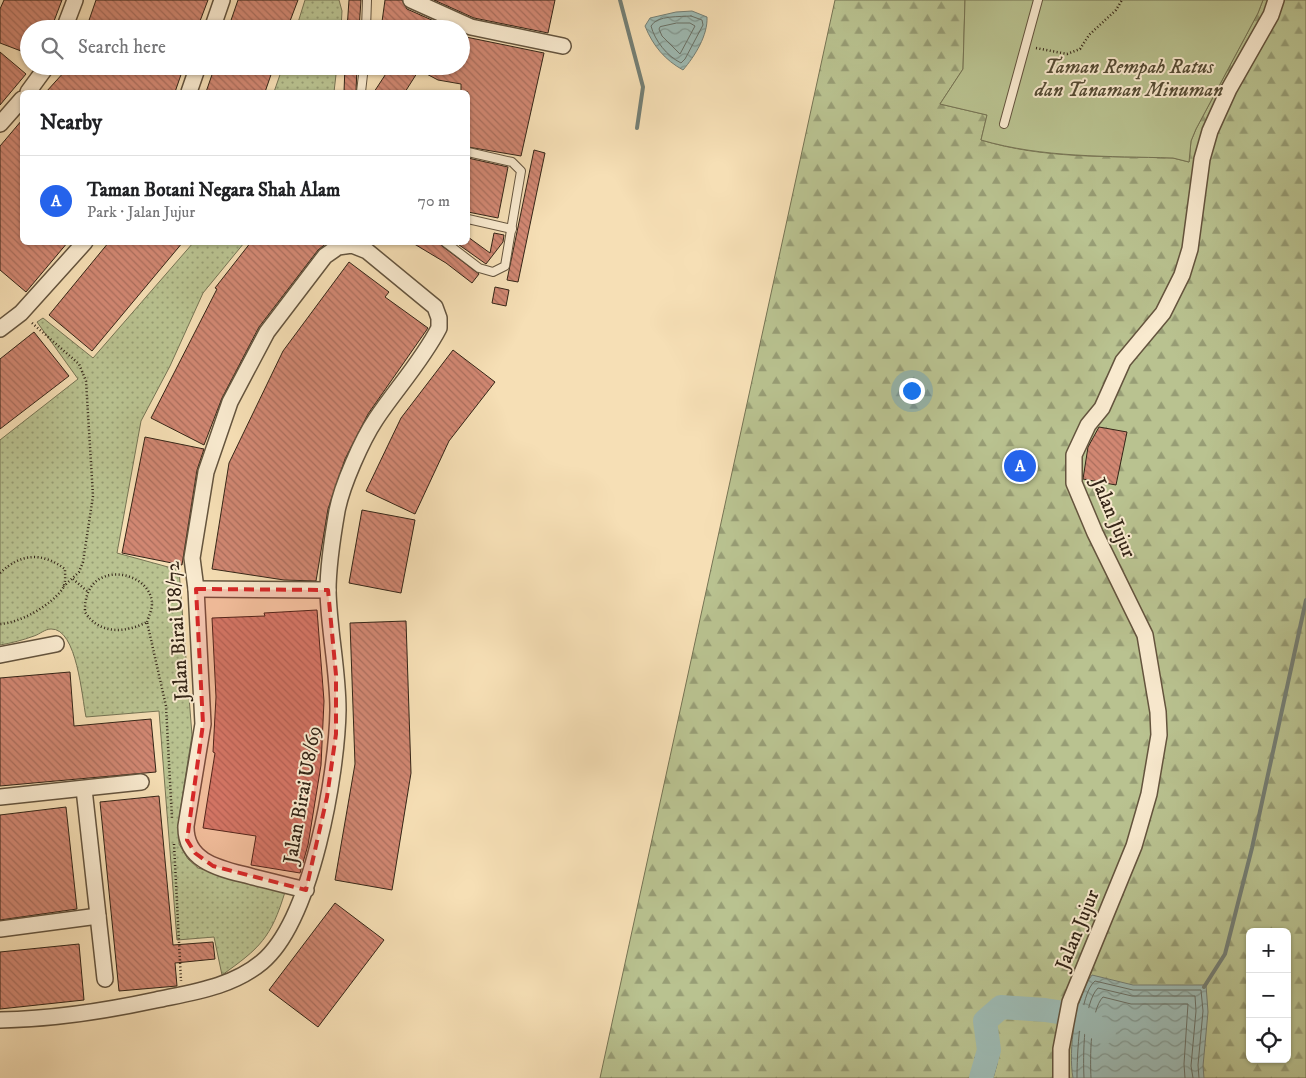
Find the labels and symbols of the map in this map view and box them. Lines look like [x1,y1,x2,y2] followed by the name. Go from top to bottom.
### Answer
[1034,55,1223,103] park label: Taman Rempah Ratus dan Tanaman Minuman
[899,378,925,404] your location
[1004,447,1036,485] pin: A
[1084,472,1141,562] street label: Jalan Jujur
[161,560,195,704] street label: Jalan Birai U8/72
[278,724,327,868] street label: Jalan Birai U8/69
[1050,886,1106,976] street label: Jalan Jujur

